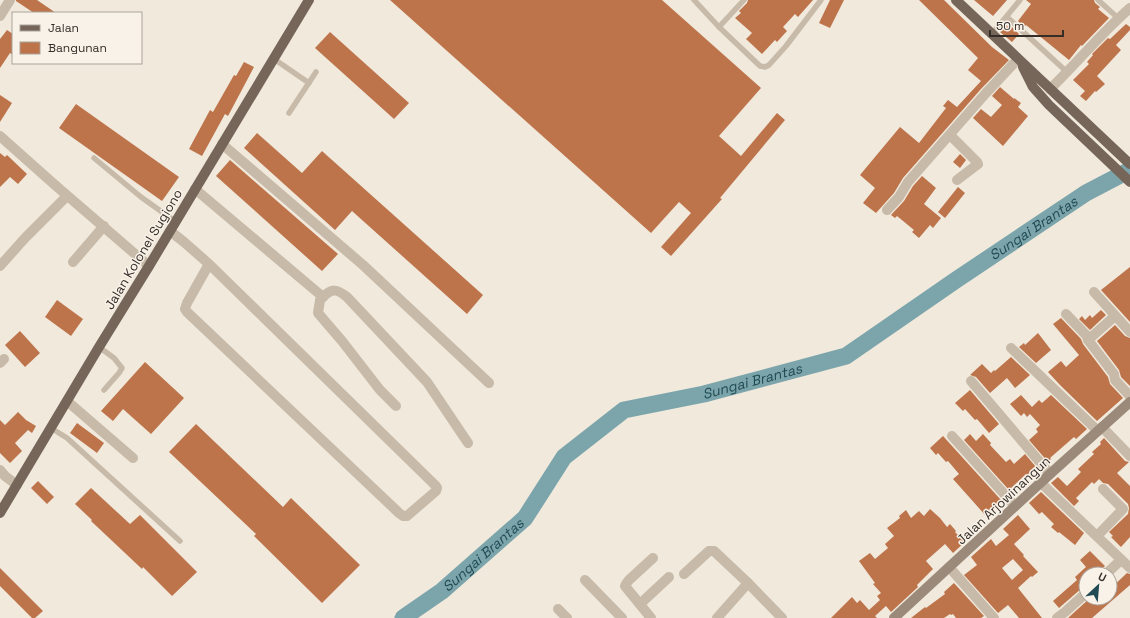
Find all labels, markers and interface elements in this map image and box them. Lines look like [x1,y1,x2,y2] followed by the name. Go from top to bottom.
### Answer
[12,12,142,64] legend
[990,12,1063,38] scale bar
[996,18,1024,34] text: 50 m
[48,20,79,36] text: Jalan
[48,40,107,56] text: Bangunan
[101,186,186,313] street label: Jalan Kolonel Sugiono
[986,192,1081,264] water label: Sungai Brantas
[700,359,805,403] water label: Sungai Brantas
[953,452,1054,548] street label: Jalan Arjowinangun
[439,514,528,596] water label: Sungai Brantas
[1078,566,1118,606] north arrow
[1096,569,1109,585] text: U

